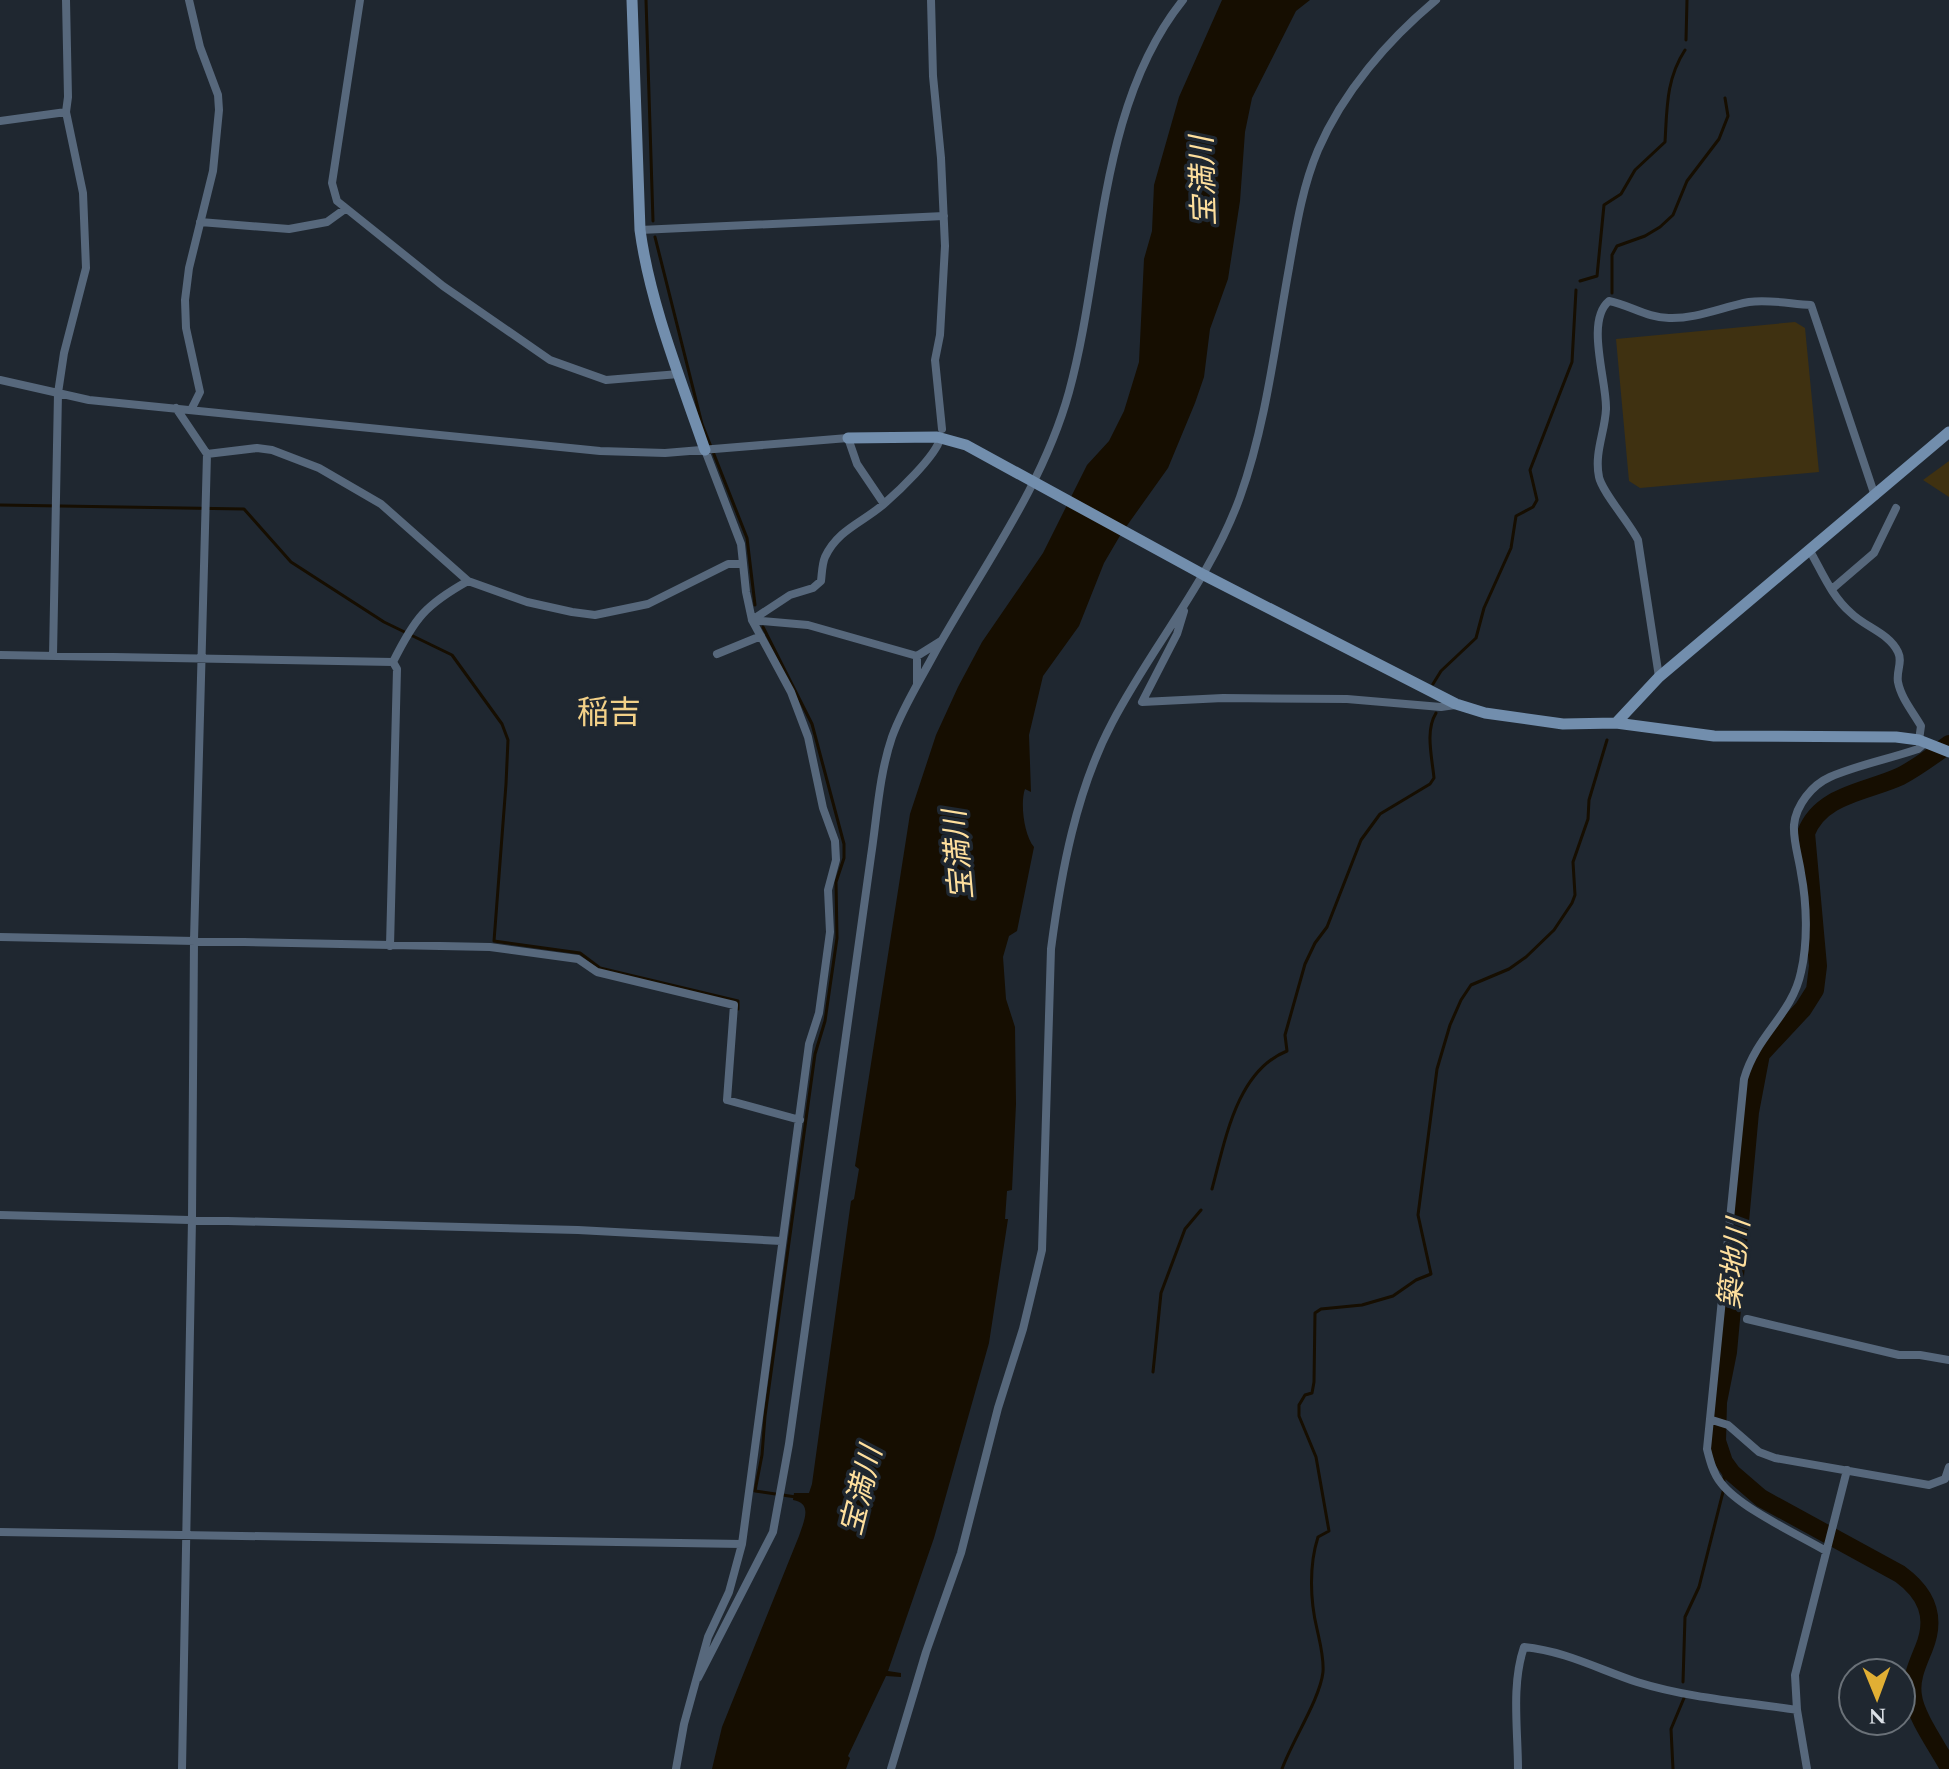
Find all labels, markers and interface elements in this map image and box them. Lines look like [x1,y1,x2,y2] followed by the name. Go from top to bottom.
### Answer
[1179,132,1229,227] water label: 宝満川
[577,689,641,738] district label: 稲吉
[932,805,986,902] water label: 宝満川
[1707,1214,1763,1311] water label: 築地川
[829,1439,896,1540] water label: 宝満川
[1837,1657,1917,1737] north arrow
[1868,1699,1887,1732] text: N

